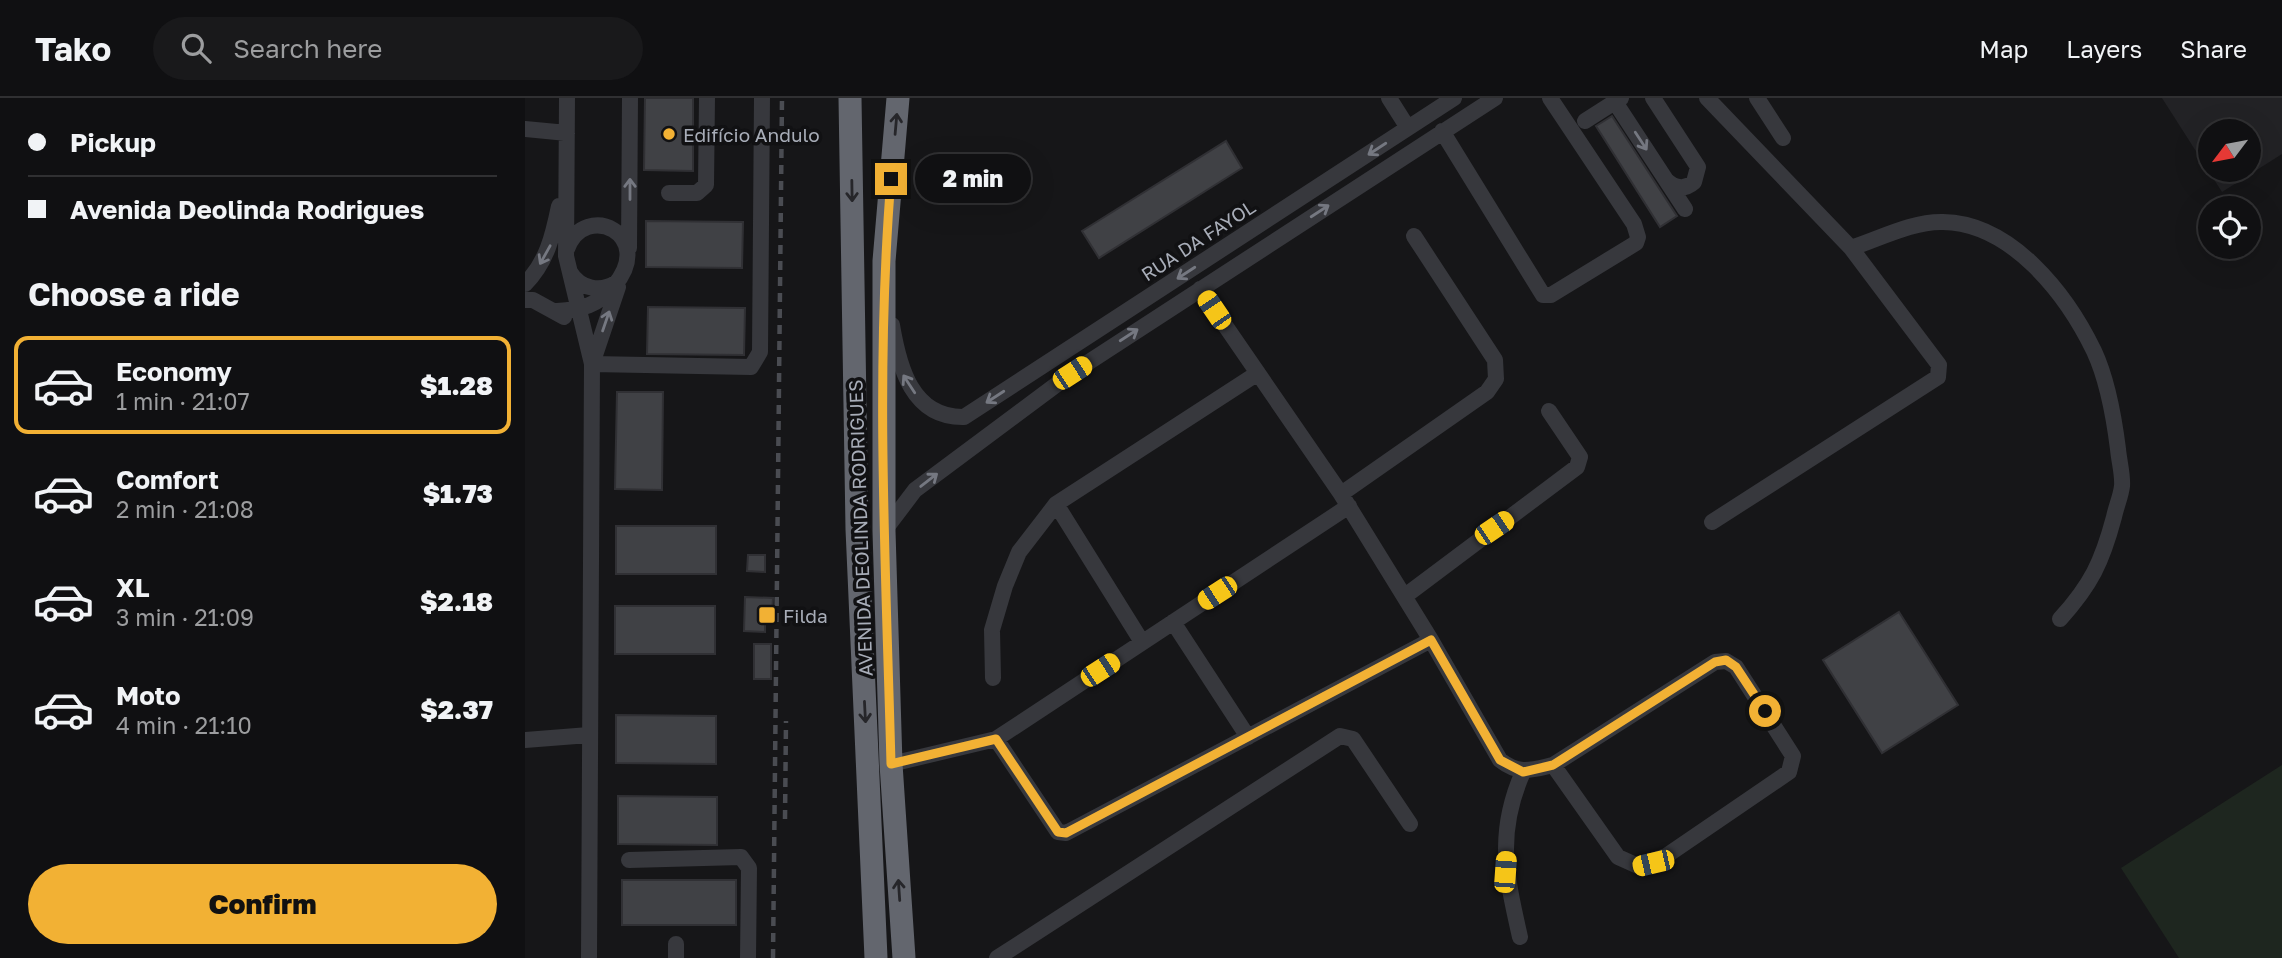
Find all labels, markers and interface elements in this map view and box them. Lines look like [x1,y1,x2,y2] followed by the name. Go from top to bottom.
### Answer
[153,17,643,80] search box
[35,29,111,68] text: Tako
[177,29,215,67] icon: search
[233,33,382,64] text: Search here
[1979,34,2028,63] text: Map
[2066,34,2142,63] text: Layers
[2180,34,2247,63] text: Share
[890,113,903,136] one-way arrow
[2198,119,2261,182] north arrow
[2198,119,2261,259] map controls
[683,123,820,146] place label: Edifício Andulo
[661,126,677,142] marker: Edifício Andulo
[70,127,156,158] text: Pickup
[1633,131,1648,150] one-way arrow
[1367,142,1387,156] one-way arrow
[915,154,1031,204] callout: 2 min
[875,163,907,195] route end
[943,164,1003,192] text: 2 min
[623,178,637,201] one-way arrow
[845,179,859,202] one-way arrow
[70,194,424,225] text: Avenida Deolinda Rodrigues
[1137,194,1259,285] street label: RUA DA FAYOL
[2198,196,2261,259] button: locate
[1309,204,1329,218] one-way arrow
[538,244,551,265] one-way arrow
[1177,265,1196,280] one-way arrow
[28,275,240,313] text: Choose a ride
[1194,287,1235,333] car
[601,310,614,332] one-way arrow
[1119,328,1138,342] one-way arrow
[1049,353,1096,393] car
[32,354,95,417] icon: car
[116,356,232,387] text: Economy
[420,370,493,401] text: $1.28
[902,375,916,394] one-way arrow
[843,379,877,677] street label: AVENIDA DEOLINDA RODRIGUES
[116,387,250,415] text: 1 min · 21:07
[986,389,1005,404] one-way arrow
[32,462,95,525] icon: car
[116,464,219,495] text: Comfort
[919,472,937,487] one-way arrow
[423,478,493,509] text: $1.73
[116,495,254,523] text: 2 min · 21:08
[1471,508,1518,548] car
[32,570,95,633] icon: car
[116,572,150,603] text: XL
[1194,573,1241,613] car
[420,586,493,617] text: $2.18
[116,603,254,631] text: 3 min · 21:09
[783,604,828,627] place label: Filda
[757,605,777,625] marker: Filda
[1077,650,1124,690] car
[32,678,95,741] icon: car
[116,680,181,711] text: Moto
[420,694,493,725] text: $2.37
[1749,695,1781,727] route start
[859,700,872,723] one-way arrow
[116,711,252,739] text: 4 min · 21:10
[1631,848,1676,878] car
[1494,850,1517,894] car
[28,864,497,944] button: Confirm
[892,879,905,902] one-way arrow

